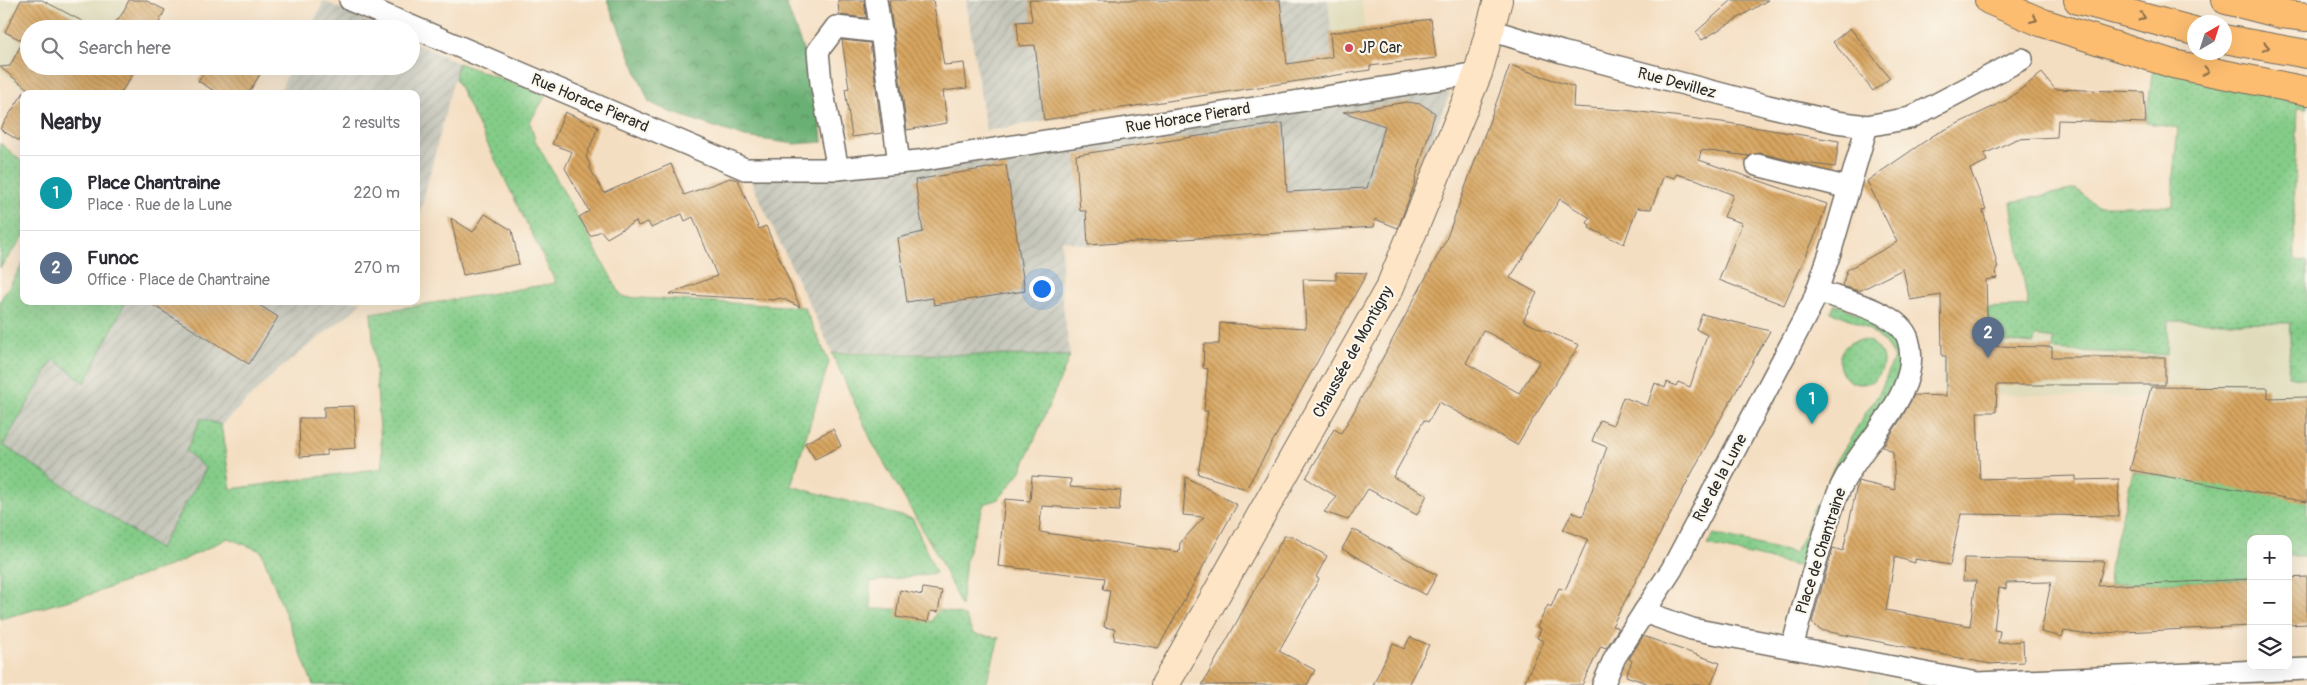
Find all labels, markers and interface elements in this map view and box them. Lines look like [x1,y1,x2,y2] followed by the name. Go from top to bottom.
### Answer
[2138,11,2147,22] one-way arrow
[2029,13,2038,24] one-way arrow
[2187,15,2232,60] north arrow
[20,20,420,75] search box
[38,34,66,62] icon: search
[78,36,171,60] text: Search here
[1359,38,1402,58] place label: JP Car
[1343,42,1355,54] marker: JP Car
[2261,42,2270,52] one-way arrow
[1636,63,1718,103] street label: Rue Devillez
[2202,65,2211,76] one-way arrow
[528,69,652,137] street label: Rue Horace Pierard
[1124,98,1252,138] street label: Rue Horace Pierard
[40,109,101,136] text: Nearby
[342,113,400,133] text: 2 results
[87,171,220,195] text: Place Chantraine
[53,183,59,203] text: 1
[354,183,400,203] text: 220 m
[87,195,232,215] text: Place · Rue de la Lune
[87,246,139,270] text: Funoc
[52,258,60,278] text: 2
[354,258,400,278] text: 270 m
[87,270,270,290] text: Office · Place de Chantraine
[1029,276,1055,302] your location
[1308,282,1398,422] street label: Chaussée de Montigny
[1972,317,2004,358] pin: 2
[1796,383,1828,424] pin: 1
[1688,430,1752,525] street label: Rue de la Lune
[1791,485,1851,617] street label: Place de Chantraine
[2247,535,2292,670] map controls
[2247,535,2292,580] button: +
[2247,580,2292,625] button: −
[2247,625,2292,670] button: layers

